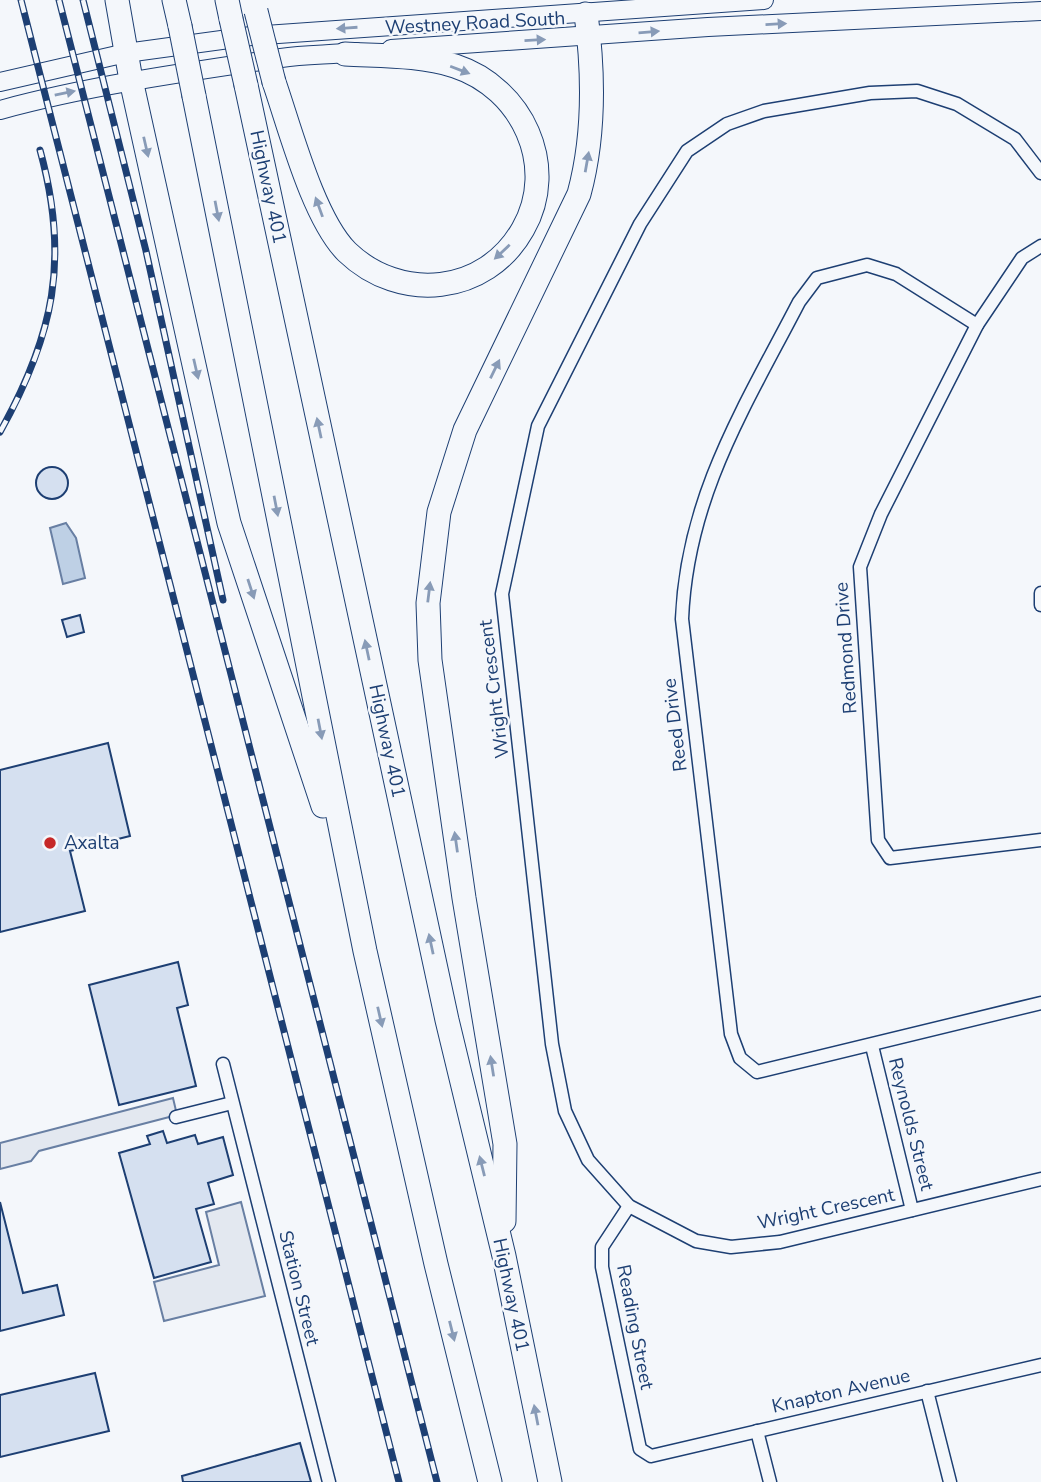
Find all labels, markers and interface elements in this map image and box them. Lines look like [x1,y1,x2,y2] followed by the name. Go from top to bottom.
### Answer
[384,5,566,41] street label: Westney Road South
[765,18,787,29] one-way arrow
[336,23,358,34] one-way arrow
[638,26,660,37] one-way arrow
[524,35,546,46] one-way arrow
[450,64,471,75] one-way arrow
[54,87,76,98] one-way arrow
[243,128,293,246] street label: Highway 401
[141,136,152,158] one-way arrow
[581,151,592,173] one-way arrow
[313,197,324,218] one-way arrow
[211,200,222,222] one-way arrow
[494,244,511,260] one-way arrow
[190,358,201,380] one-way arrow
[489,359,500,379] one-way arrow
[313,417,324,439] one-way arrow
[271,495,282,517] one-way arrow
[247,579,257,600] one-way arrow
[424,581,435,603] one-way arrow
[828,581,864,715] street label: Redmond Drive
[473,618,515,760] street label: Wright Crescent
[361,639,372,661] one-way arrow
[656,677,694,773] street label: Reed Drive
[362,682,412,800] street label: Highway 401
[315,718,326,740] one-way arrow
[64,830,120,856] place label: Axalta
[450,831,461,853] one-way arrow
[42,835,58,851] marker: Axalta
[425,933,436,955] one-way arrow
[374,1006,385,1028] one-way arrow
[486,1055,497,1077] one-way arrow
[882,1055,940,1193] street label: Reynolds Street
[476,1155,487,1177] one-way arrow
[755,1182,897,1236] street label: Wright Crescent
[272,1228,326,1348] street label: Station Street
[486,1236,536,1354] street label: Highway 401
[610,1262,660,1392] street label: Reading Street
[447,1320,458,1342] one-way arrow
[769,1362,913,1420] street label: Knapton Avenue
[531,1404,542,1426] one-way arrow

